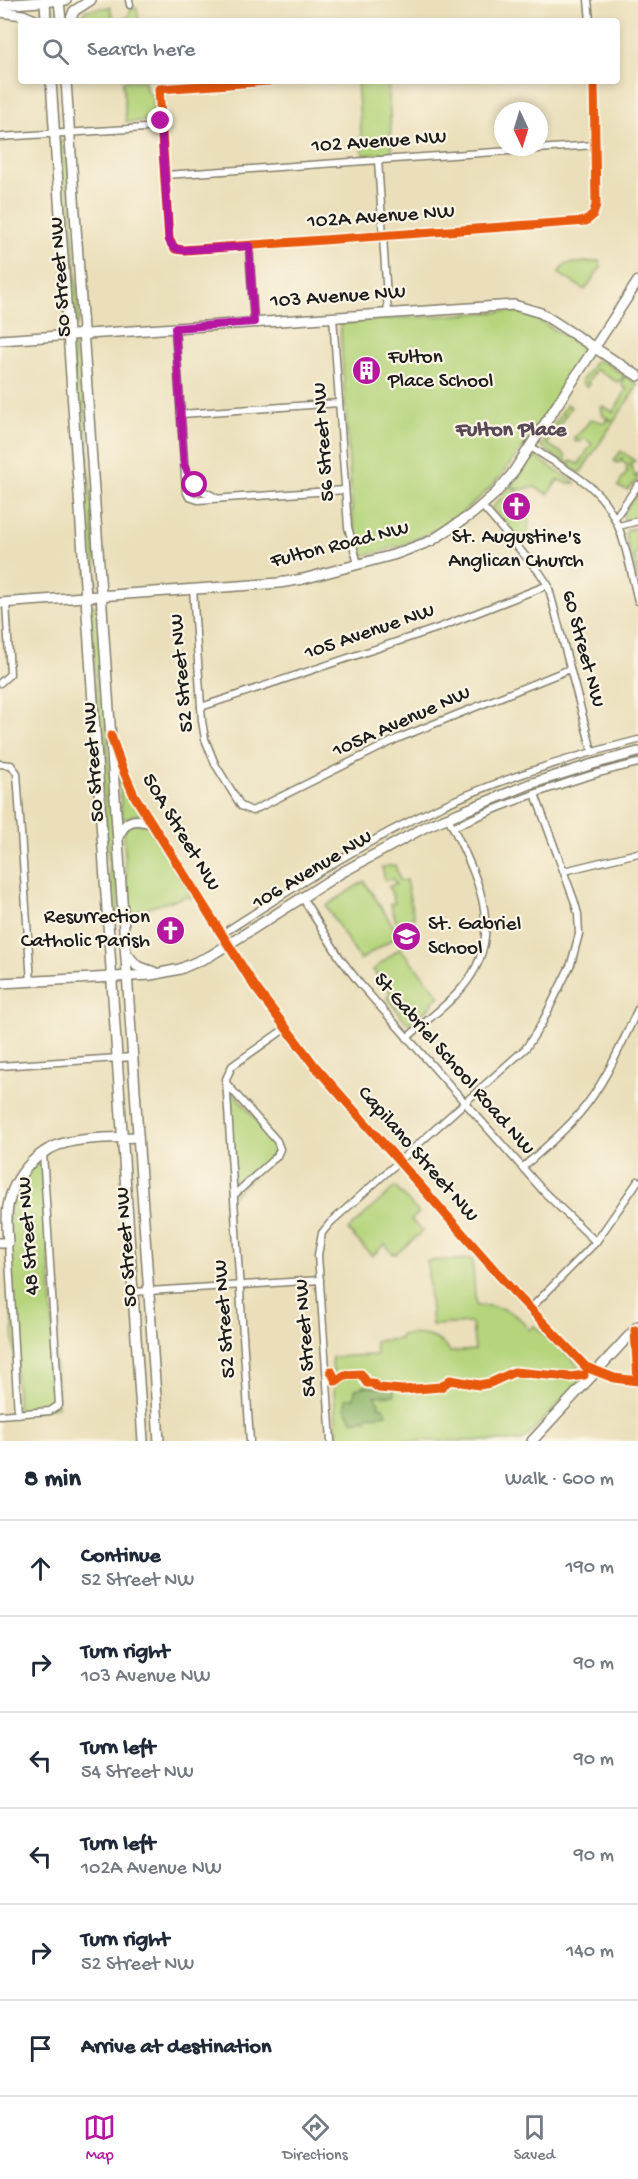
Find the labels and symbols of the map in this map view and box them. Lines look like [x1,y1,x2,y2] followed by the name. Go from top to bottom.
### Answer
[494,102,548,156] north arrow
[147,107,173,133] route end
[310,126,448,160] street label: 102 Avenue NW
[305,200,456,236] street label: 102A Avenue NW
[45,216,79,338] street label: 50 Street NW
[268,281,407,315] street label: 103 Avenue NW
[387,346,493,395] place label: Fulton Place School
[351,354,383,386] building icon: Fulton Place School
[308,382,342,502] street label: 56 Street NW
[455,418,567,444] district label: Fulton Place
[181,471,207,497] route start
[500,491,532,523] church icon: St. Augustine's Anglican Church
[267,517,412,576] street label: Fulton Road NW
[448,526,584,575] place label: St. Augustine's Anglican Church
[554,588,610,710] street label: 60 Street NW
[301,599,439,667] street label: 105 Avenue NW
[165,613,201,733] street label: 52 Street NW
[328,681,475,765] street label: 105A Avenue NW
[78,701,112,823] street label: 50 Street NW
[135,770,225,896] street label: 50A Street NW
[248,825,378,917] street label: 106 Avenue NW
[21,906,150,955] place label: Resurrection Catholic Parish
[428,913,521,962] place label: St. Gabriel School
[155,914,187,946] church icon: Resurrection Catholic Parish
[391,921,423,953] school or university icon: St. Gabriel School
[367,969,539,1161] street label: St Gabriel School Road NW
[351,1082,483,1228] street label: Capilano Street NW
[13,1176,47,1296] street label: 48 Street NW
[111,1186,145,1308] street label: 50 Street NW
[209,1259,243,1379] street label: 52 Street NW
[290,1278,324,1398] street label: 54 Street NW

